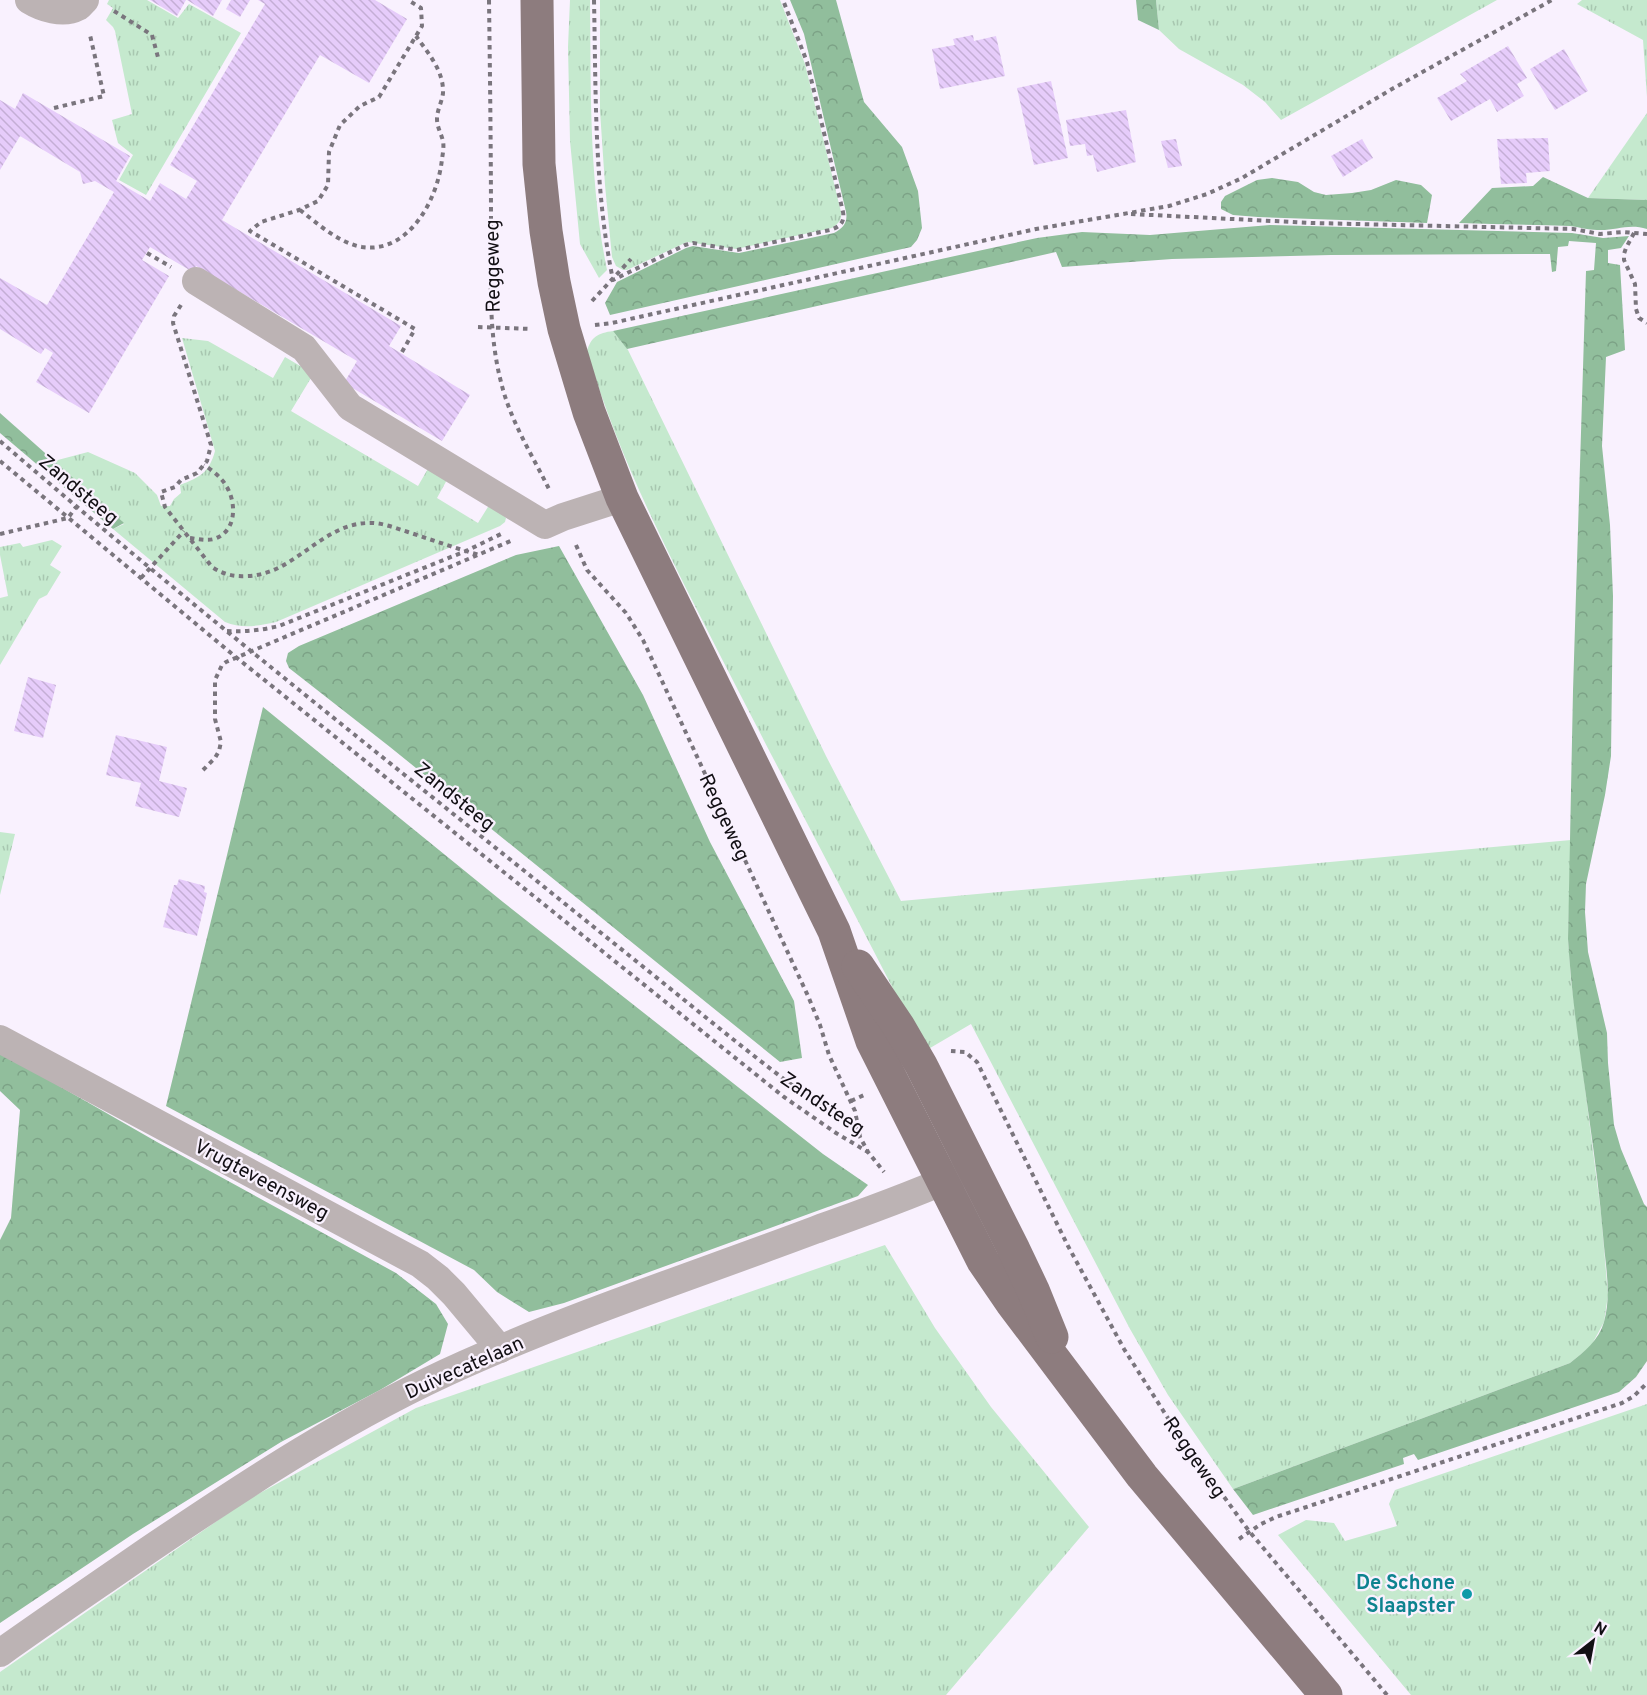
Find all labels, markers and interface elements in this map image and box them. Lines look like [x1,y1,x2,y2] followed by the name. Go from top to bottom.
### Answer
[480,219,508,313] street label: Reggeweg
[32,450,123,532] street label: Zandsteeg
[408,757,499,838] street label: Zandsteeg
[692,770,755,866] street label: Reggeweg
[775,1067,869,1142] street label: Zandsteeg
[189,1134,333,1227] street label: Vrugteveensweg
[401,1331,528,1407] street label: Duivecatelaan
[1156,1412,1231,1504] street label: Reggeweg
[1356,1571,1456,1620] place label: De Schone Slaapster
[1460,1587,1474,1601] marker: De Schone Slaapster
[1563,1611,1623,1671] north arrow
[1590,1618,1610,1641] text: N

